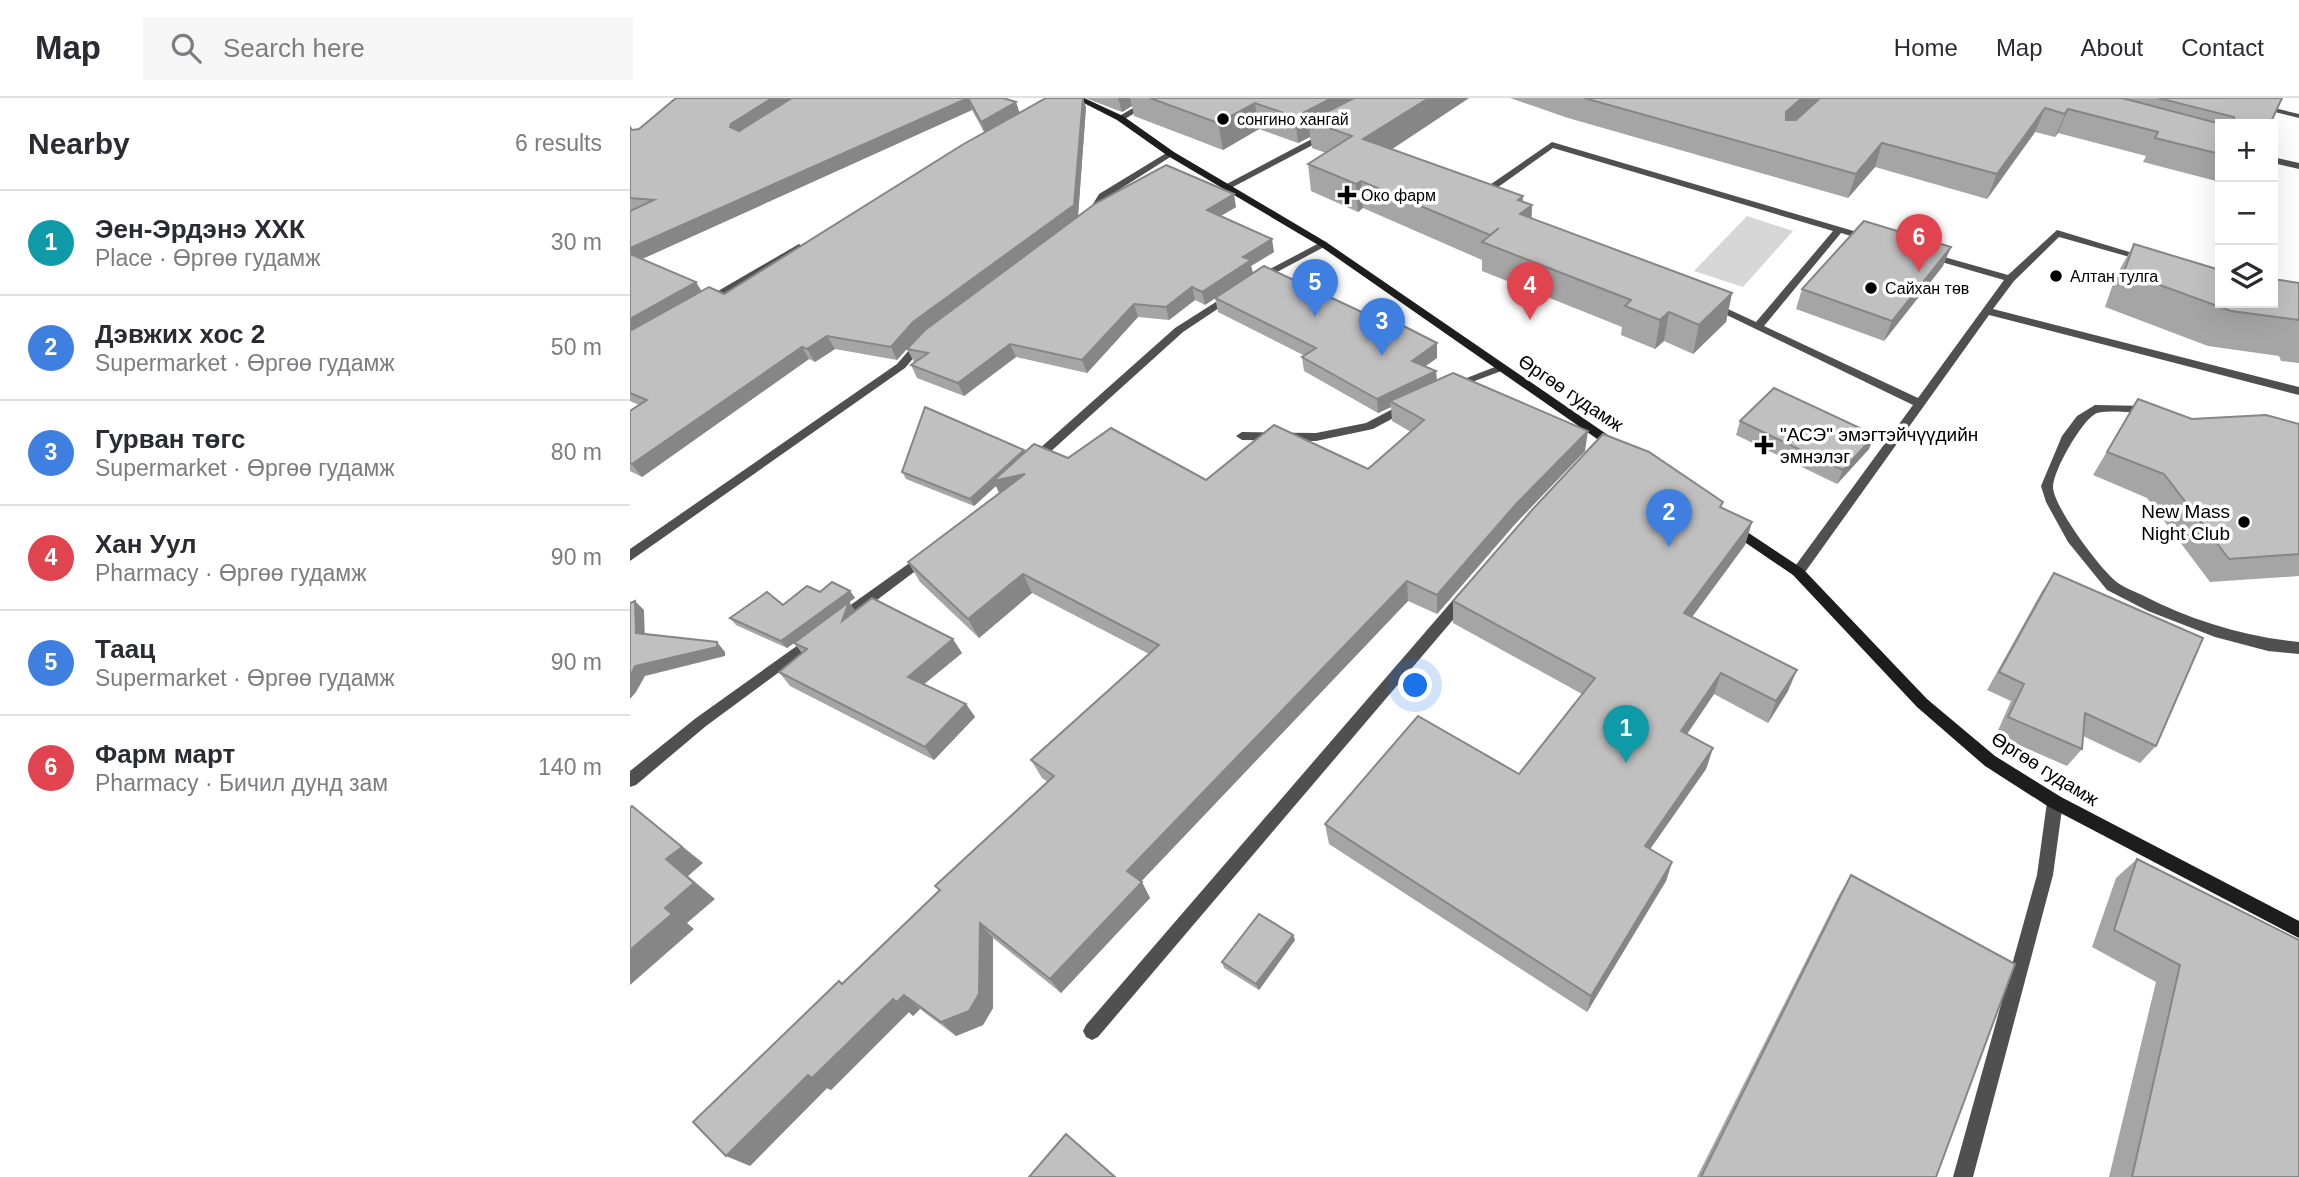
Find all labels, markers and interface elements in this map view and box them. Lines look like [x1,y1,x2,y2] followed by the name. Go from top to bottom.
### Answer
[143,17,633,80] search box
[35,29,101,66] text: Map
[167,29,205,67] icon: search
[223,33,365,63] text: Search here
[1894,34,1958,61] text: Home
[1996,34,2043,61] text: Map
[2081,34,2143,61] text: About
[2181,34,2264,61] text: Contact
[1215,111,1231,127] marker: сонгино хангай
[1237,111,1349,128] place label: сонгино хангай
[2215,119,2278,308] map controls
[2215,119,2278,182] button: +
[28,127,130,160] text: Nearby
[515,130,602,156] text: 6 results
[2215,182,2278,245] button: −
[1339,187,1355,203] marker: Око фарм
[1361,187,1436,204] place label: Око фарм
[95,214,305,244] text: Эен-Эрдэнэ ХХК
[1896,214,1942,272] pin: 6
[45,229,57,255] text: 1
[551,229,602,255] text: 30 m
[95,245,321,271] text: Place · Өргөө гудамж
[2215,245,2278,308] button: layers
[1292,259,1338,317] pin: 5
[1507,262,1553,320] pin: 4
[2048,268,2064,284] marker: Алтан тулга
[2070,268,2158,285] place label: Алтан тулга
[1863,280,1879,296] marker: Сайхан төв
[1885,280,1969,297] place label: Сайхан төв
[1359,298,1405,356] pin: 3
[95,319,265,349] text: Дэвжих хос 2
[45,334,57,360] text: 2
[551,334,602,360] text: 50 m
[95,350,395,376] text: Supermarket · Өргөө гудамж
[1515,350,1628,436] street label: Өргөө гудамж
[95,424,245,454] text: Гурван төгс
[1780,424,1978,467] place label: "АСЭ" эмэгтэйчүүдийн эмнэлэг
[1754,435,1774,455] marker: "АСЭ" эмэгтэйчүүдийн эмнэлэг
[45,439,57,465] text: 3
[551,439,602,465] text: 80 m
[95,455,395,481] text: Supermarket · Өргөө гудамж
[1646,489,1692,547] pin: 2
[2141,501,2230,544] place label: New Mass Night Club
[2236,514,2252,530] marker: New Mass Night Club
[95,529,197,559] text: Хан Уул
[45,544,57,570] text: 4
[551,544,602,570] text: 90 m
[95,560,367,586] text: Pharmacy · Өргөө гудамж
[95,634,155,664] text: Таац
[45,649,57,675] text: 5
[551,649,602,675] text: 90 m
[95,665,395,691] text: Supermarket · Өргөө гудамж
[1398,668,1432,702] your location
[1603,705,1649,763] pin: 1
[1988,728,2103,810] street label: Өргөө гудамж
[95,739,235,769] text: Фарм март
[45,754,57,780] text: 6
[538,754,602,780] text: 140 m
[95,770,388,796] text: Pharmacy · Бичил дунд зам

